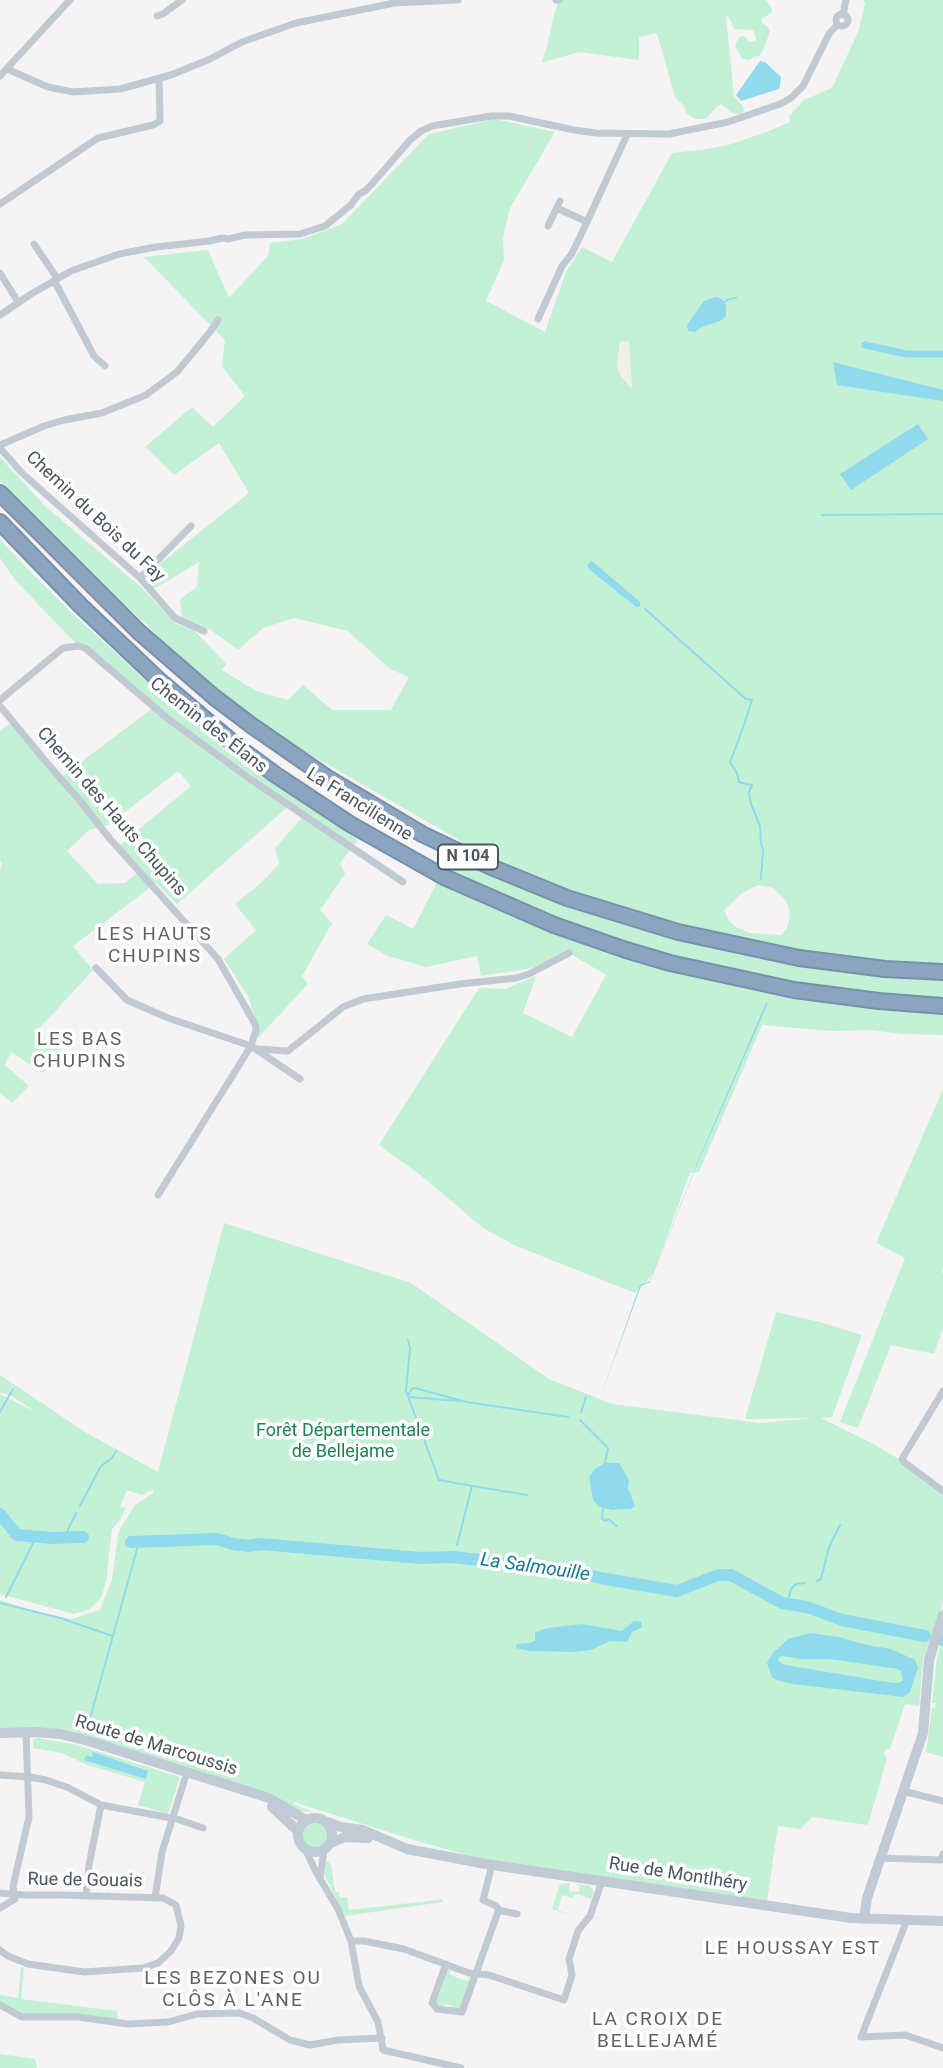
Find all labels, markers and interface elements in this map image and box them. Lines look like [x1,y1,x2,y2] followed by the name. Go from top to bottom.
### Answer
[21,447,169,587] street label: Chemin du Bois du Fay
[145,674,271,778] street label: Chemin des Élans
[32,723,190,901] street label: Chemin des Hauts Chupins
[302,764,416,846] street label: La Francilienne
[438,844,498,870] road number: N 104
[98,924,212,968] district label: LES HAUTS CHUPINS
[34,1029,126,1073] district label: LES BAS CHUPINS
[256,1420,430,1462] park label: Forêt Départementale de Bellejame
[479,1549,591,1587] water label: La Salmouille
[72,1711,240,1781] street label: Route de Marcoussis
[607,1853,749,1897] street label: Rue de Montlhéry
[27,1869,143,1893] street label: Rue de Gouais
[707,1938,879,1960] district label: LE HOUSSAY EST
[146,1968,320,2012] district label: LES BEZONES OU CLÔS À L'ANE
[593,2009,723,2053] district label: LA CROIX DE BELLEJAMÉ

